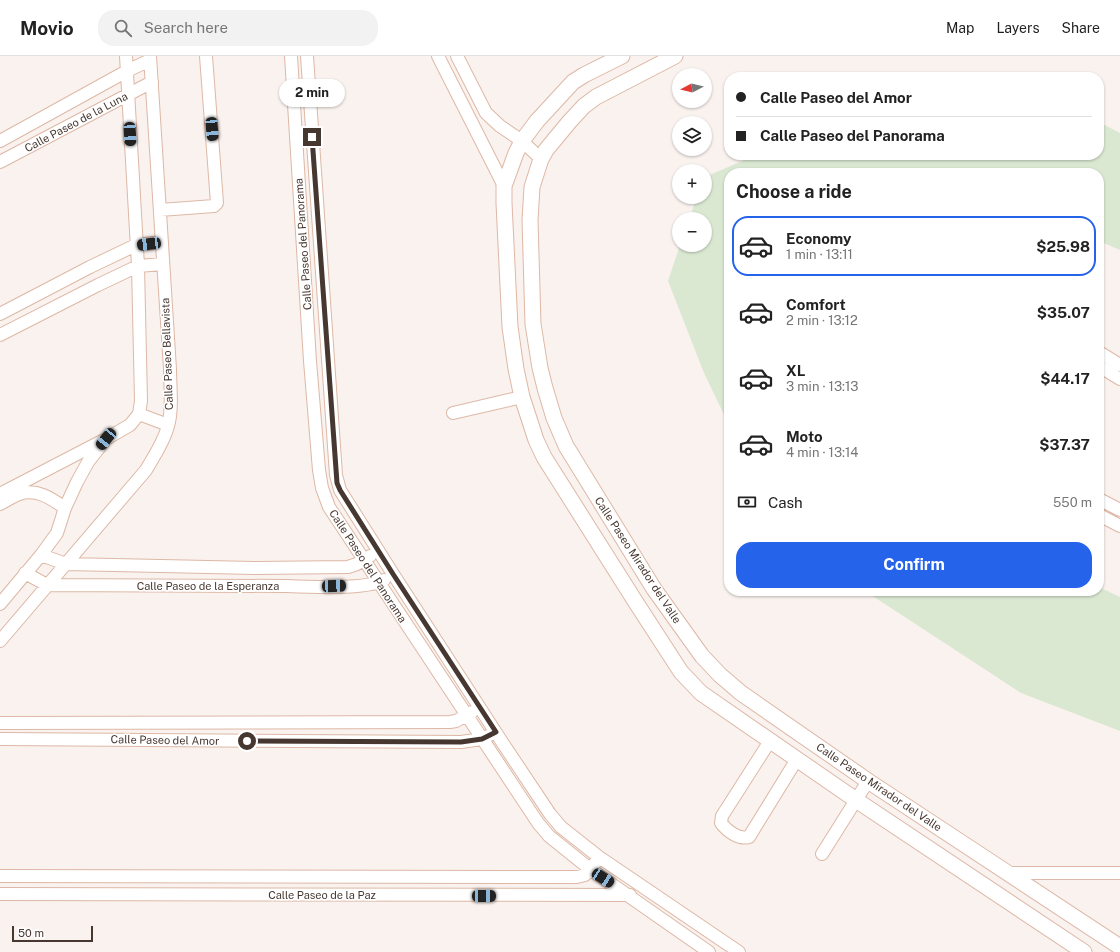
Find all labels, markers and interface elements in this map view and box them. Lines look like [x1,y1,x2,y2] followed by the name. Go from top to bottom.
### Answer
[98,10,378,46] search box
[20,17,74,39] text: Movio
[112,17,134,39] icon: search
[144,19,228,36] text: Search here
[946,20,974,36] text: Map
[996,20,1040,36] text: Layers
[1062,20,1100,36] text: Share
[672,68,712,108] north arrow
[672,68,712,252] map controls
[279,79,345,107] callout: 2 min
[295,85,329,100] text: 2 min
[760,89,912,106] text: Calle Paseo del Amor
[23,90,129,154] street label: Calle Paseo de la Luna
[672,116,712,156] button: layers
[205,117,219,141] car
[123,122,137,146] car
[760,127,945,144] text: Calle Paseo del Panorama
[303,128,321,146] route end
[672,164,712,204] button: +
[292,178,314,310] street label: Calle Paseo del Panorama
[736,181,852,202] text: Choose a ride
[672,212,712,252] button: −
[738,228,774,264] icon: car
[786,230,851,247] text: Economy
[136,237,162,251] car
[1036,238,1090,255] text: $25.98
[786,247,853,262] text: 1 min · 13:11
[738,294,774,330] icon: car
[786,296,846,313] text: Comfort
[159,298,175,410] street label: Calle Paseo Bellavista
[1037,304,1090,321] text: $35.07
[786,313,858,328] text: 2 min · 13:12
[738,360,774,396] icon: car
[786,362,805,379] text: XL
[1040,370,1090,387] text: $44.17
[786,379,859,394] text: 3 min · 13:13
[94,426,118,452] car
[738,426,774,462] icon: car
[786,428,823,445] text: Moto
[1039,436,1090,453] text: $37.37
[786,445,858,460] text: 4 min · 13:14
[736,491,758,513] icon: cash
[593,494,683,626] street label: Calle Paseo Mirador del Valle
[768,494,803,511] text: Cash
[1053,495,1092,510] text: 550 m
[327,507,409,625] street label: Calle Paseo del Panorama
[736,542,1092,588] button: Confirm
[137,580,279,592] street label: Calle Paseo de la Esperanza
[322,580,346,592] car
[238,732,256,750] route start
[111,733,219,747] street label: Calle Paseo del Amor
[814,740,944,834] street label: Calle Paseo Mirador del Valle
[590,866,616,890] car
[268,889,376,901] street label: Calle Paseo de la Paz
[472,890,496,902] car
[12,924,93,943] scale bar
[18,927,44,939] text: 50 m

